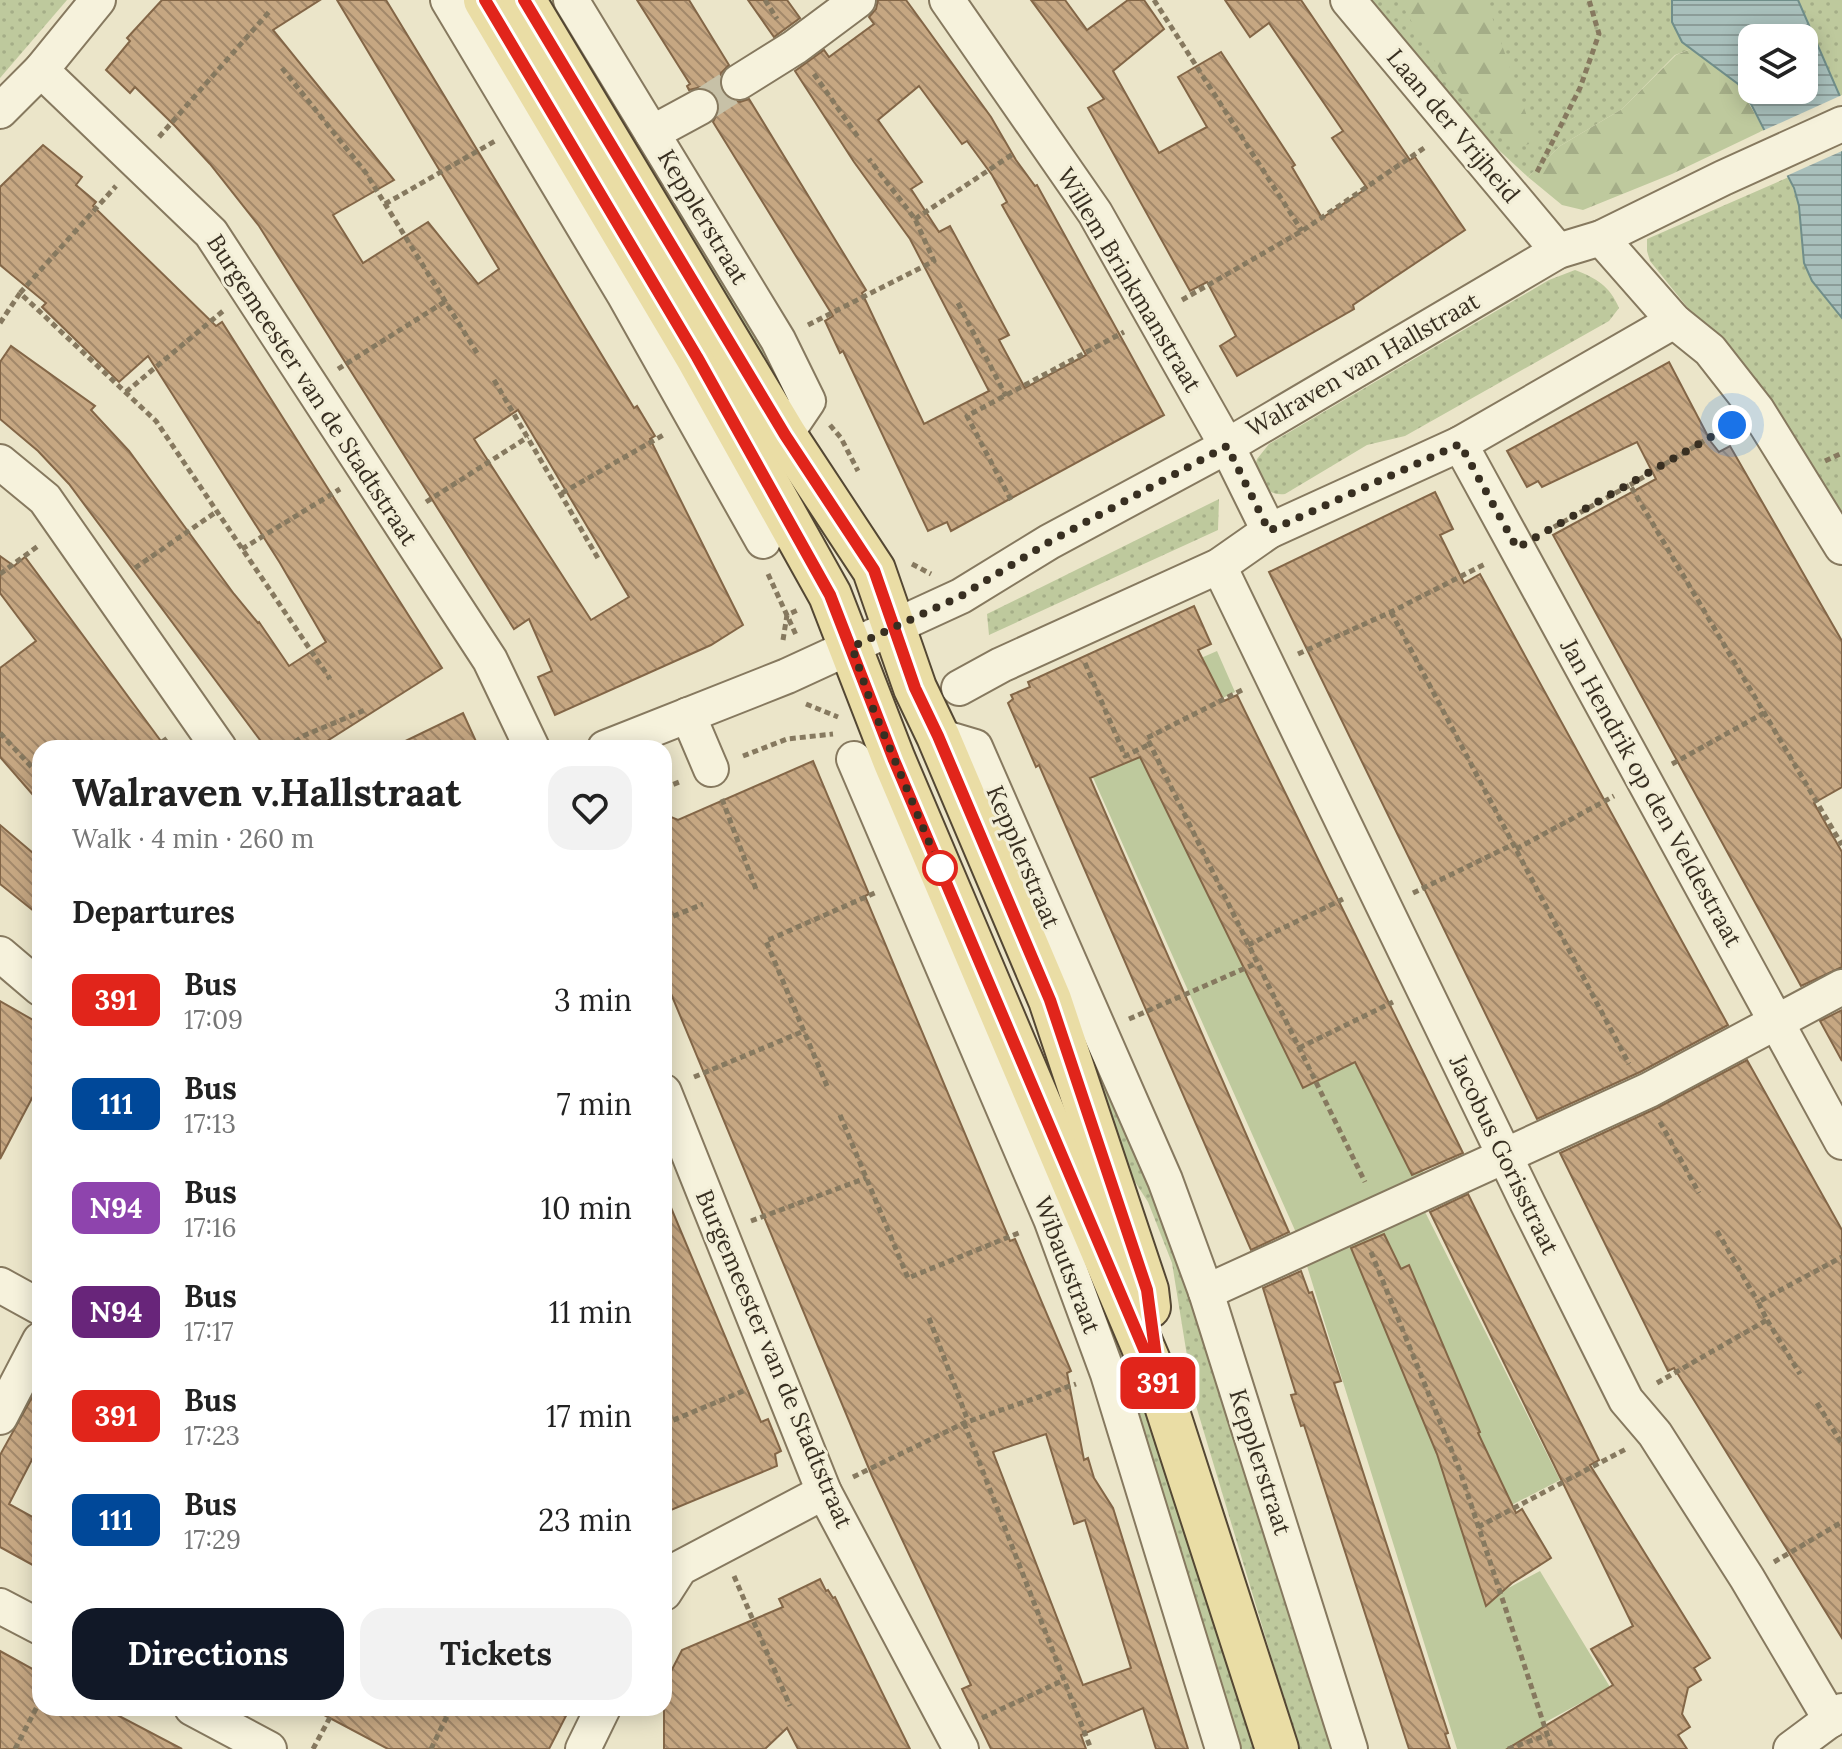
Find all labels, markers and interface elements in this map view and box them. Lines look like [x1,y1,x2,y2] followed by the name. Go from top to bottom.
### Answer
[1738,24,1818,104] map controls
[1738,24,1818,104] button: layers
[1380,42,1527,209] street label: Laan der Vrijheid
[651,144,756,291] street label: Kepplerstraat
[1050,162,1209,398] street label: Willem Brinkmanstraat
[200,228,425,552] street label: Burgemeester van de Stadtstraat
[1241,285,1485,444] street label: Walraven van Hallstraat
[1712,405,1752,445] your location
[1553,632,1750,953] street label: Jan Hendrik op den Veldestraat
[548,766,632,850] button: heart
[72,768,461,816] text: Walraven v.Hallstraat
[979,781,1068,934] street label: Kepplerstraat
[72,822,314,855] text: Walk · 4 min · 260 m
[923,851,957,885] unlabelled marker
[72,893,235,931] text: Departures
[184,965,237,1003] text: Bus
[554,981,632,1019] text: 3 min
[94,982,138,1018] text: 391
[184,1003,243,1036] text: 17:09
[1442,1049,1567,1260] street label: Jacobus Gorisstraat
[184,1069,237,1107] text: Bus
[557,1085,632,1123] text: 7 min
[99,1086,133,1122] text: 111
[184,1107,236,1140] text: 17:13
[184,1173,237,1211] text: Bus
[689,1185,860,1534] street label: Burgemeester van de Stadtstraat
[541,1189,632,1227] text: 10 min
[89,1190,143,1226] text: N94
[1027,1192,1108,1339] street label: Wibautstraat
[184,1211,236,1244] text: 17:16
[184,1277,237,1315] text: Bus
[549,1293,632,1331] text: 11 min
[89,1294,143,1330] text: N94
[184,1315,233,1348] text: 17:17
[1112,1357,1204,1409] line badge: 391
[1136,1365,1180,1401] text: 391
[184,1381,237,1419] text: Bus
[1222,1385,1299,1540] street label: Kepplerstraat
[546,1397,632,1435] text: 17 min
[94,1398,138,1434] text: 391
[184,1419,240,1452] text: 17:23
[184,1485,237,1523] text: Bus
[538,1501,632,1539] text: 23 min
[99,1502,133,1538] text: 111
[184,1523,241,1556] text: 17:29
[72,1608,344,1700] button: Directions
[360,1608,632,1700] button: Tickets

